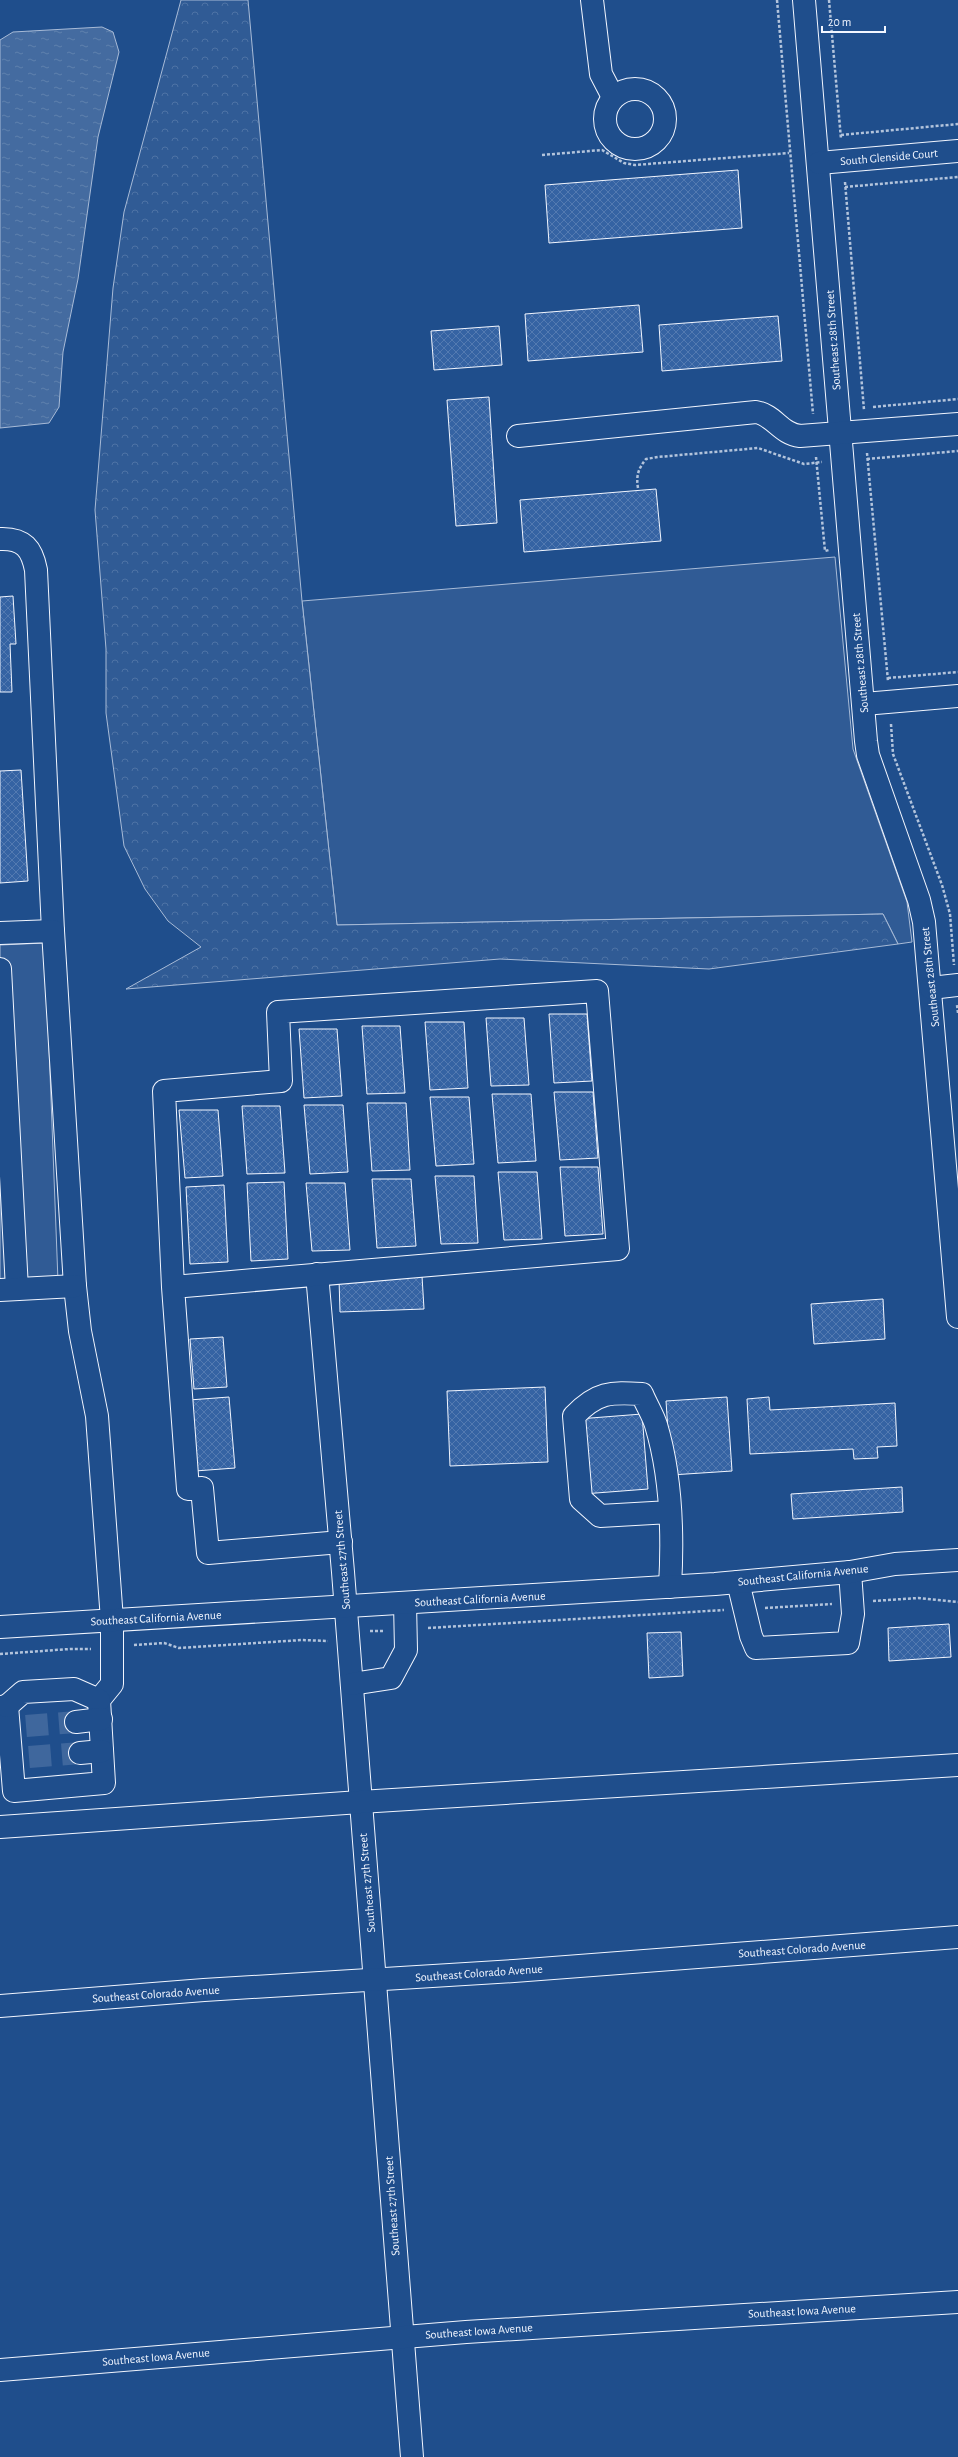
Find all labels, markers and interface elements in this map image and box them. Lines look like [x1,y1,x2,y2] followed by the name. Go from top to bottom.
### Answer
[822,8,885,34] scale bar
[828,16,851,28] text: 20 m
[840,147,938,167] street label: South Glenside Court
[824,289,842,390] street label: Southeast 28th Street
[850,612,870,713] street label: Southeast 28th Street
[919,926,941,1027] street label: Southeast 28th Street
[332,1510,352,1610] street label: Southeast 27th Street
[737,1562,869,1588] street label: Southeast California Avenue
[414,1590,546,1608] street label: Southeast California Avenue
[90,1609,222,1627] street label: Southeast California Avenue
[357,1833,377,1933] street label: Southeast 27th Street
[738,1939,866,1959] street label: Southeast Colorado Avenue
[415,1963,543,1983] street label: Southeast Colorado Avenue
[92,1984,220,2004] street label: Southeast Colorado Avenue
[383,2156,401,2256] street label: Southeast 27th Street
[748,2302,856,2320] street label: Southeast Iowa Avenue
[425,2321,533,2341] street label: Southeast Iowa Avenue
[102,2346,210,2368] street label: Southeast Iowa Avenue

